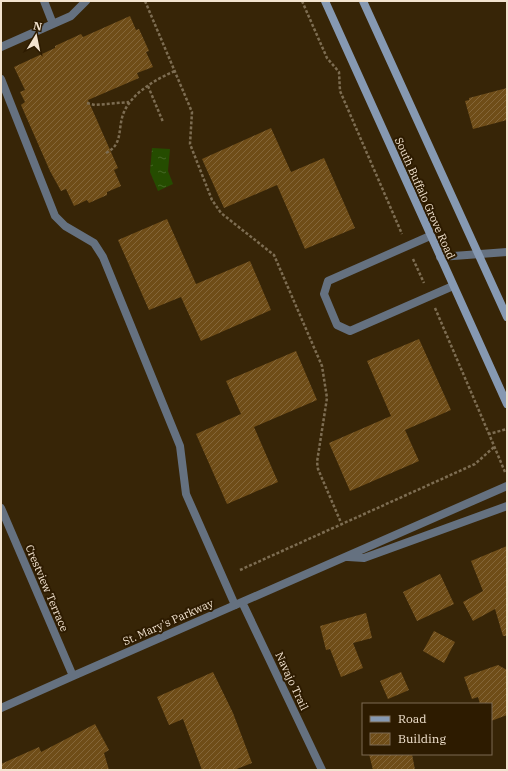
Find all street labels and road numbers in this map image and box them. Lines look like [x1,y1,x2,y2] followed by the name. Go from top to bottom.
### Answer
[392,135,458,261] street label: South Buffalo Grove Road
[22,542,72,634] street label: Crestview Terrace
[121,596,216,648] street label: St. Mary's Parkway
[272,650,312,712] street label: Navajo Trail

